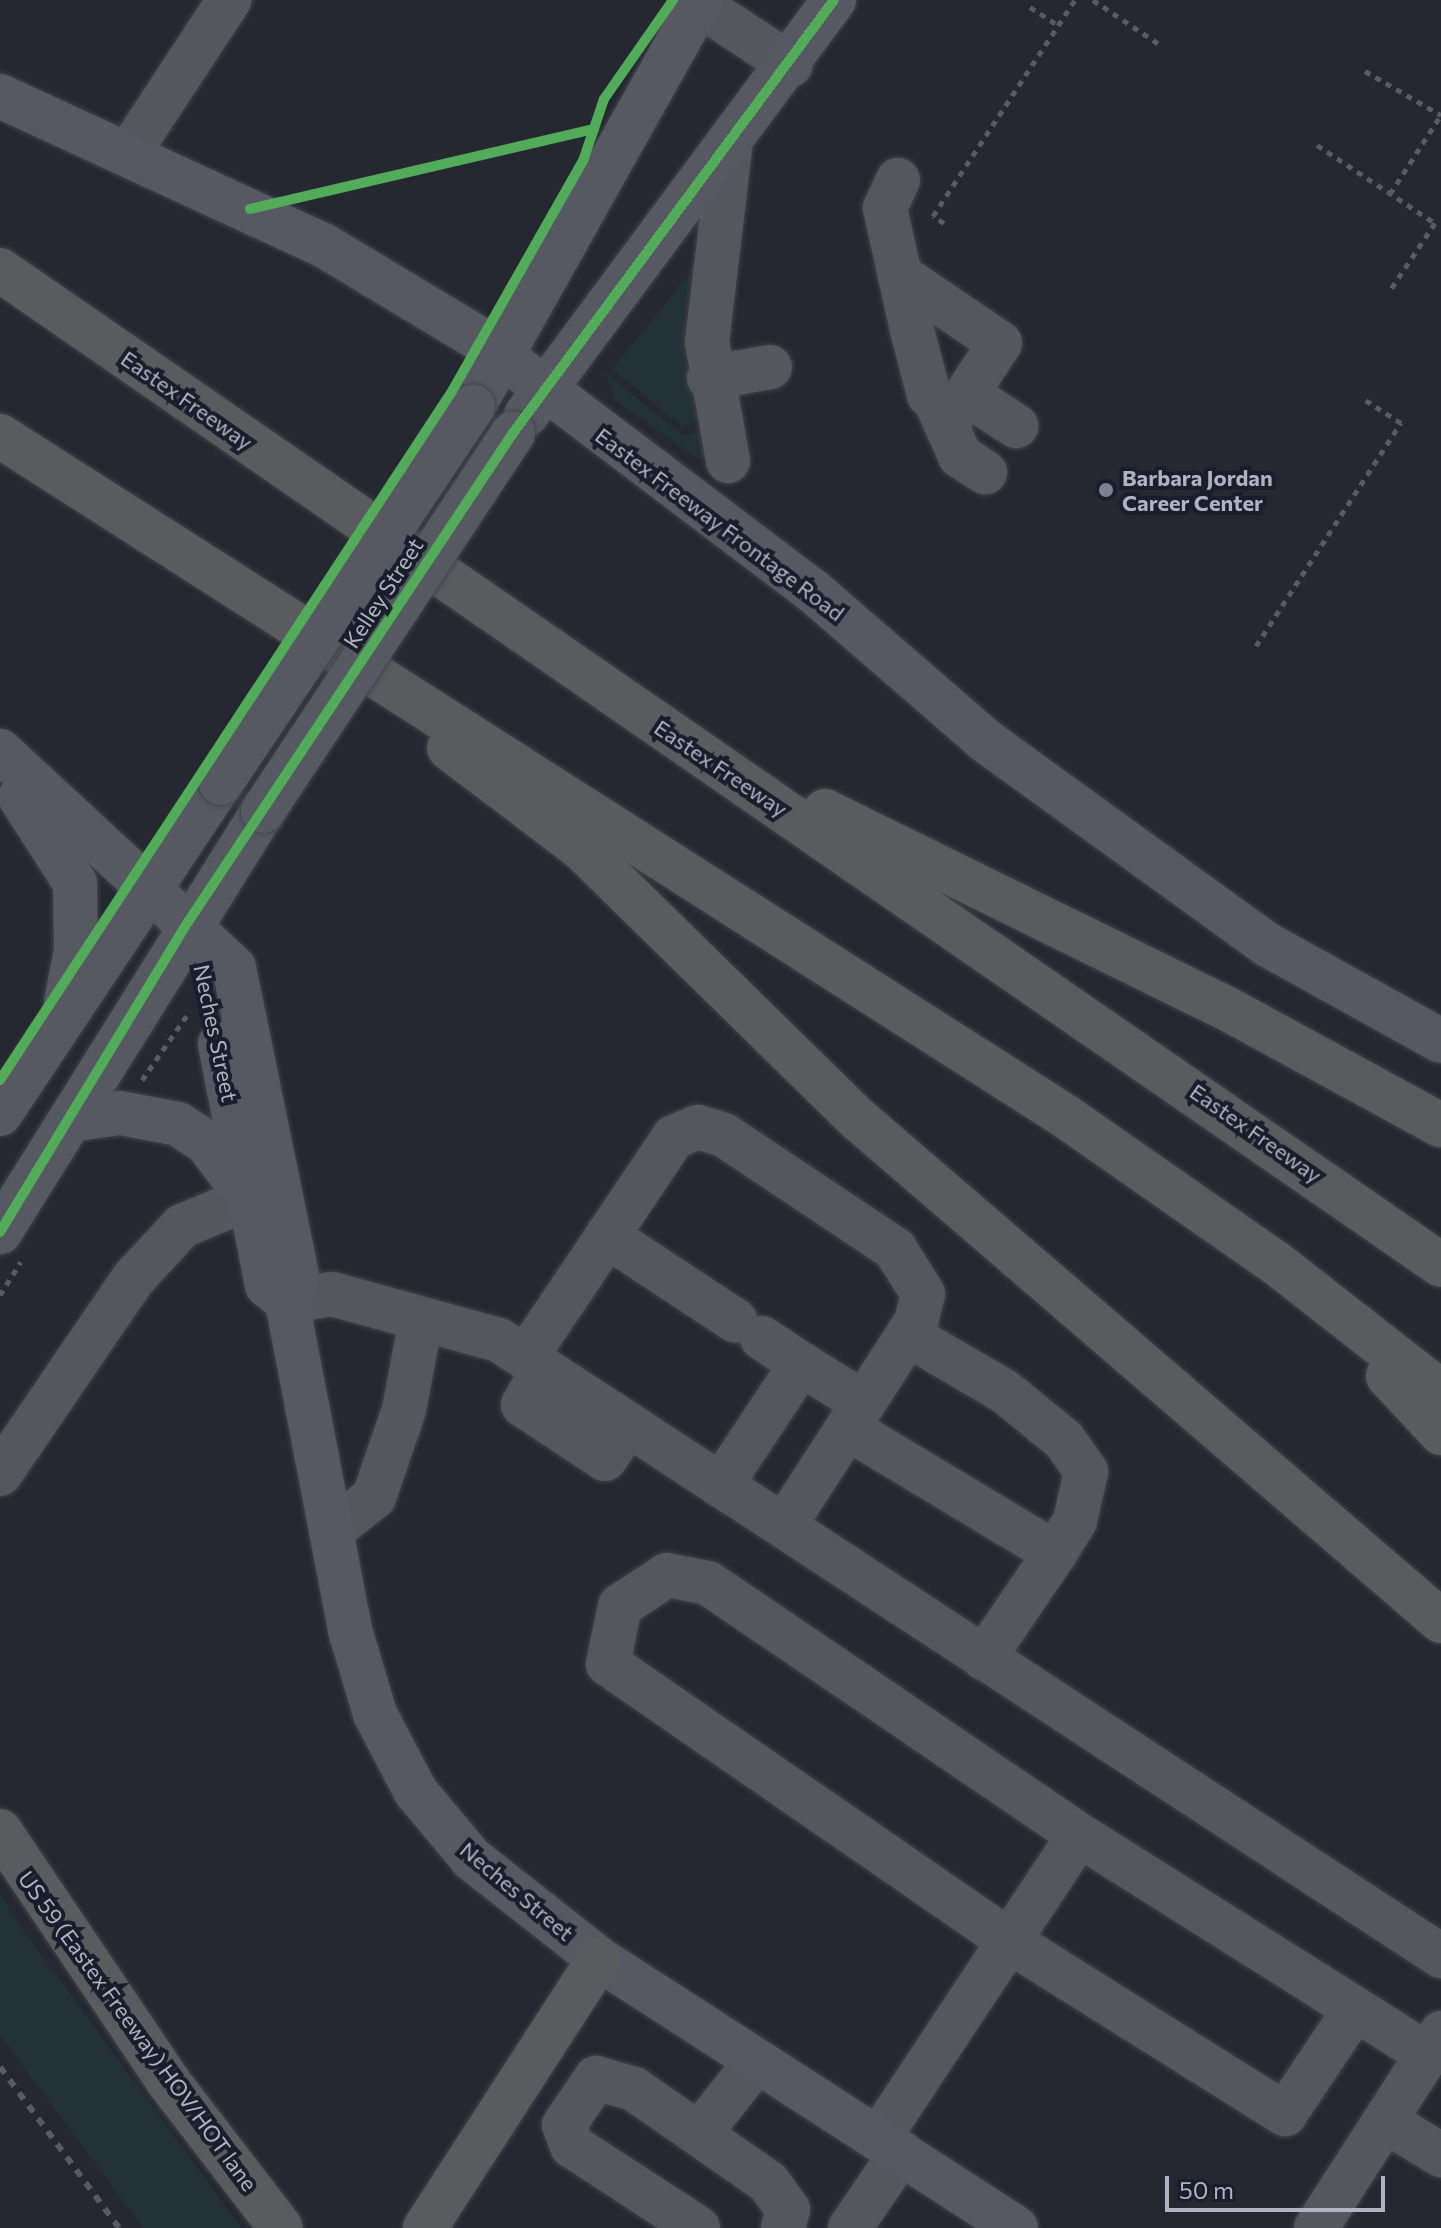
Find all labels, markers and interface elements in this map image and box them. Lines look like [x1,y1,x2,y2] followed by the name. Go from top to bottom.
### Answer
[116,345,258,455] street label: Eastex Freeway
[590,422,850,626] street label: Eastex Freeway Frontage Road
[1122,464,1273,516] place label: Barbara Jordan Career Center
[1097,481,1115,499] marker: Barbara Jordan Career Center
[338,533,428,653] street label: Kelley Street
[650,714,792,822] street label: Eastex Freeway
[189,962,243,1104] street label: Neches Street
[1185,1078,1327,1188] street label: Eastex Freeway
[455,1836,579,1946] street label: Neches Street
[13,1866,263,2196] street label: US 59 (Eastex Freeway) HOV/HOT lane
[1169,2160,1389,2210] scale bar
[1179,2175,1234,2204] text: 50 m

